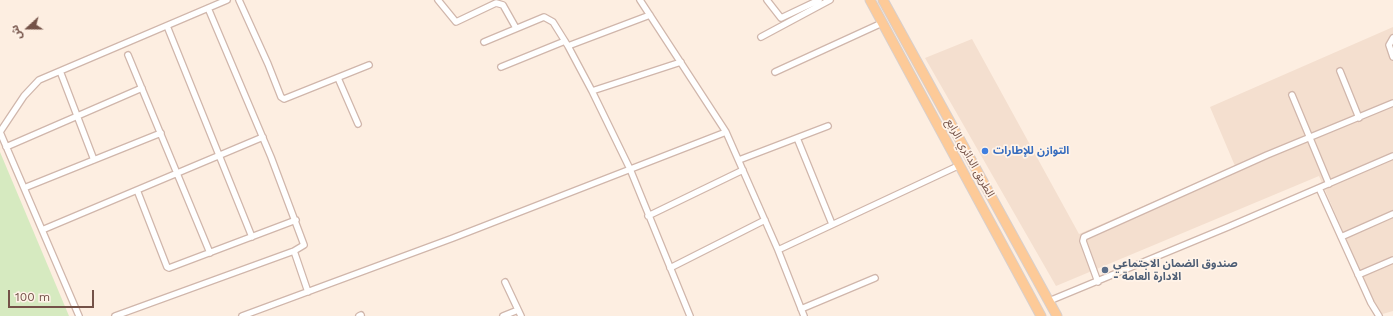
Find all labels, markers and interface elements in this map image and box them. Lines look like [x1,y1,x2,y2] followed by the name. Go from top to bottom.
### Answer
[8,8,48,48] north arrow
[8,23,25,42] text: ش
[943,116,997,200] street label: الطريق الدائري الرابع
[993,144,1069,158] place label: التوازن للإطارات
[980,146,990,156] marker: التوازن للإطارات
[1113,257,1238,283] place label: صندوق الضمان الاجتماعي - الادارة العامة
[1100,265,1110,275] marker: صندوق الضمان الاجتماعي - الادارة العامة
[10,282,96,308] scale bar
[15,290,50,304] text: 100 m

